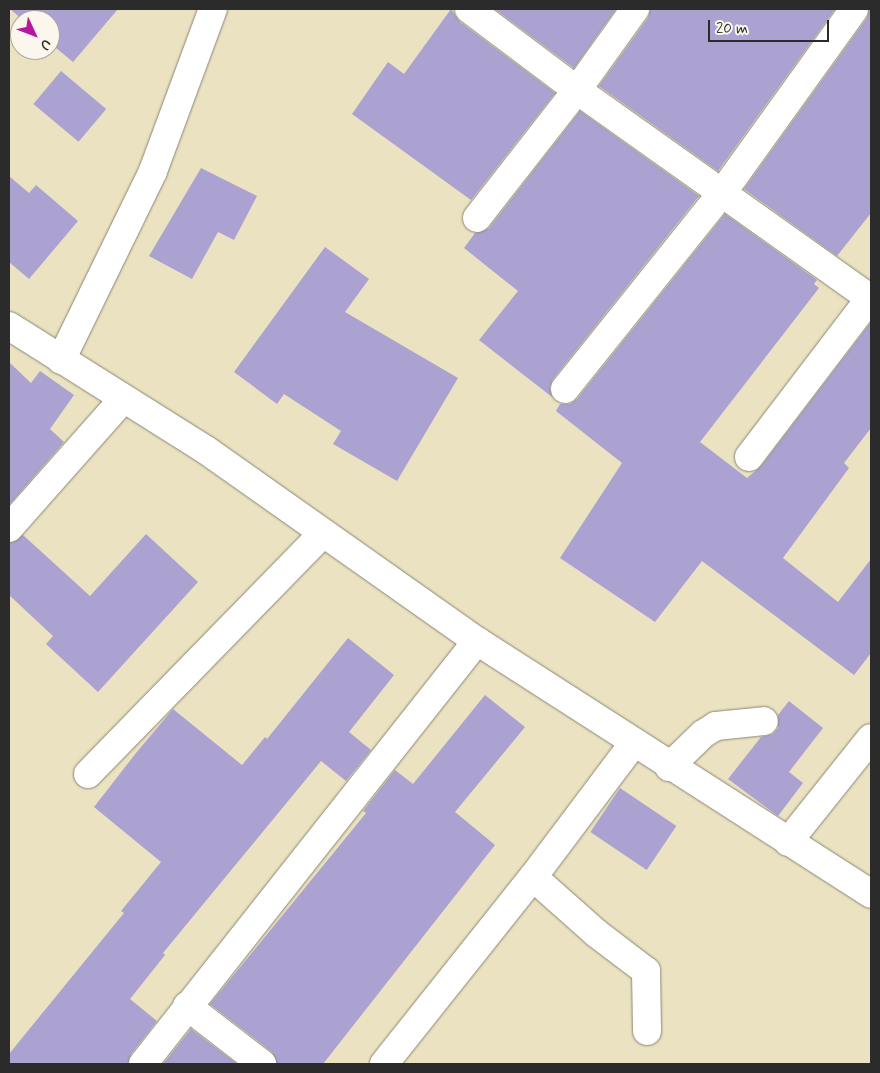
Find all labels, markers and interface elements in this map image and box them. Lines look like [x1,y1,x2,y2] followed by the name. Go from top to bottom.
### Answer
[10,10,60,60] north arrow
[710,10,831,42] scale bar
[716,19,748,39] text: 20 m
[36,35,55,54] text: U

